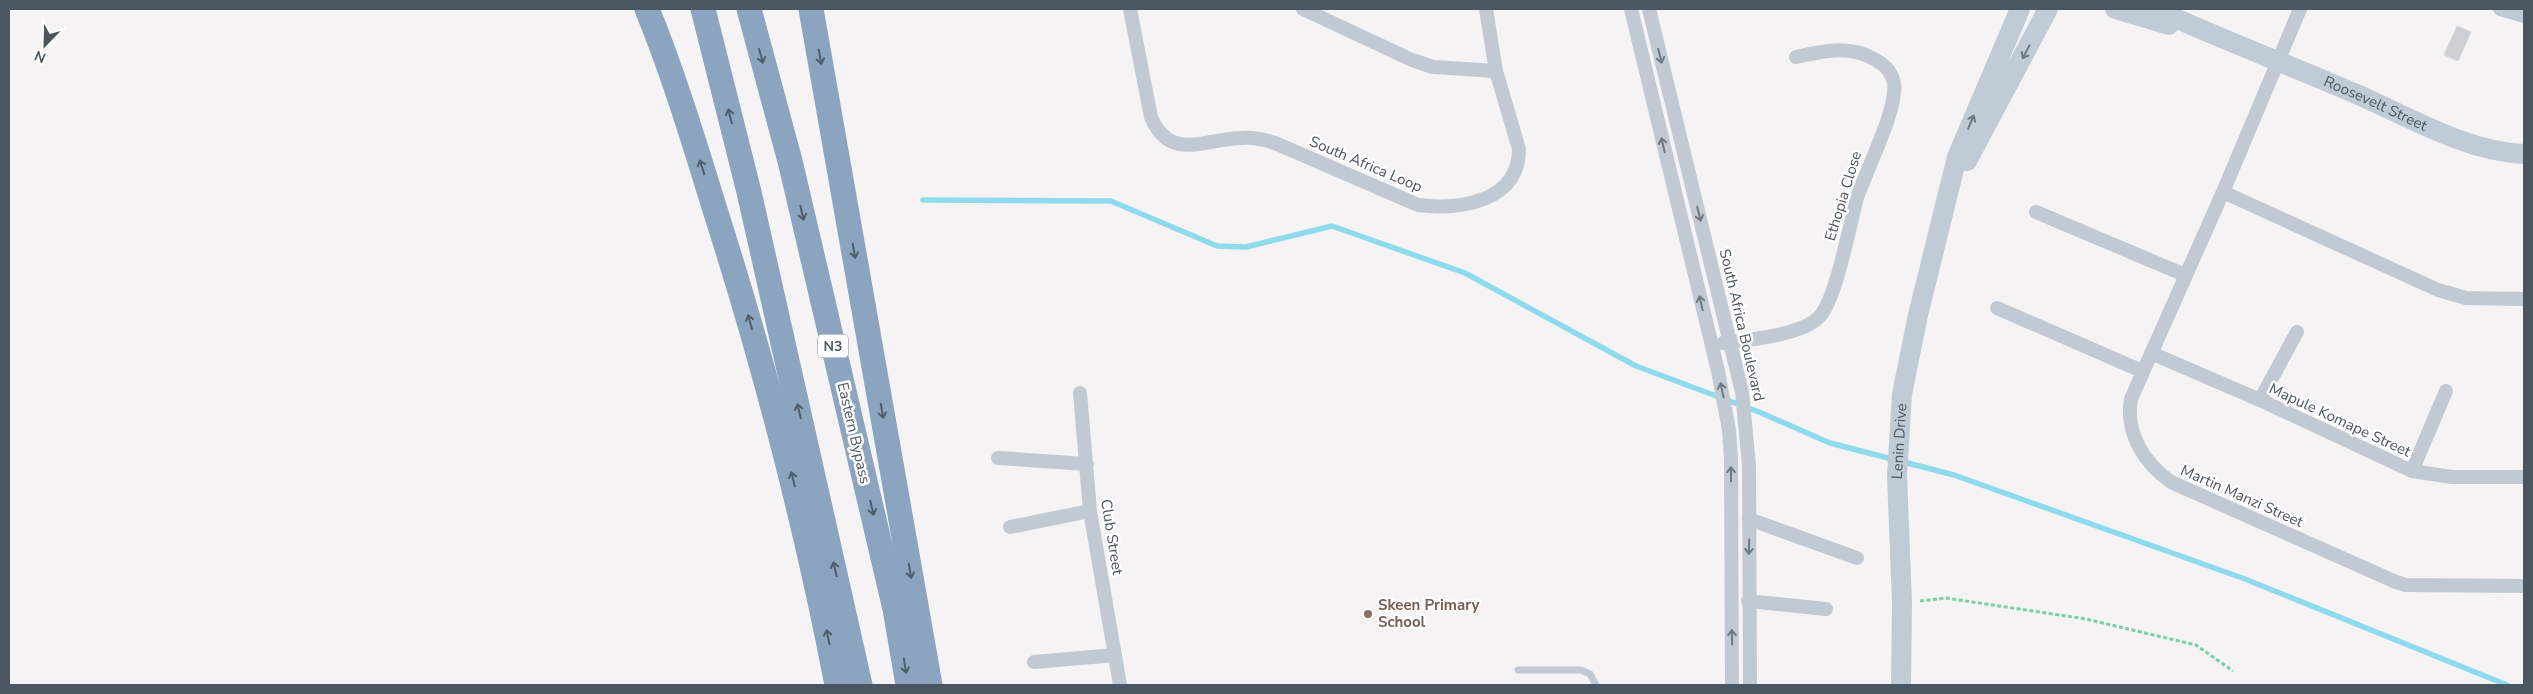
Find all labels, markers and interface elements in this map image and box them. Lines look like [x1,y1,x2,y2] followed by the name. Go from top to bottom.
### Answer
[20,20,70,70] north arrow
[2021,45,2031,59] one-way arrow
[32,46,49,67] text: N
[757,47,766,63] one-way arrow
[815,48,825,64] one-way arrow
[1656,48,1665,64] one-way arrow
[2321,71,2431,136] street label: Roosevelt Street
[724,109,734,125] one-way arrow
[1967,115,1977,130] one-way arrow
[1307,131,1426,197] street label: South Africa Loop
[1658,137,1667,153] one-way arrow
[1820,149,1866,243] street label: Ethopia Close
[696,159,706,175] one-way arrow
[798,205,807,221] one-way arrow
[1695,205,1704,221] one-way arrow
[849,243,859,259] one-way arrow
[1715,247,1769,403] street label: South Africa Boulevard
[1696,295,1705,311] one-way arrow
[745,314,755,330] one-way arrow
[818,334,848,358] road number: N3
[2266,378,2415,462] street label: Mapule Komape Street
[833,380,875,486] street label: Eastern Bypass
[1717,382,1726,398] one-way arrow
[794,403,803,419] one-way arrow
[877,403,887,419] one-way arrow
[1887,403,1911,480] street label: Lenin Drive
[2178,460,2307,532] street label: Martin Manzi Street
[1726,466,1736,482] one-way arrow
[788,471,797,487] one-way arrow
[1096,498,1128,577] street label: Club Street
[867,499,877,515] one-way arrow
[1744,539,1754,555] one-way arrow
[830,562,839,578] one-way arrow
[905,563,915,579] one-way arrow
[1378,595,1479,632] place label: Skeen Primary School
[1362,608,1374,620] marker: Skeen Primary School
[1727,629,1736,645] one-way arrow
[823,630,832,646] one-way arrow
[900,658,910,674] one-way arrow

